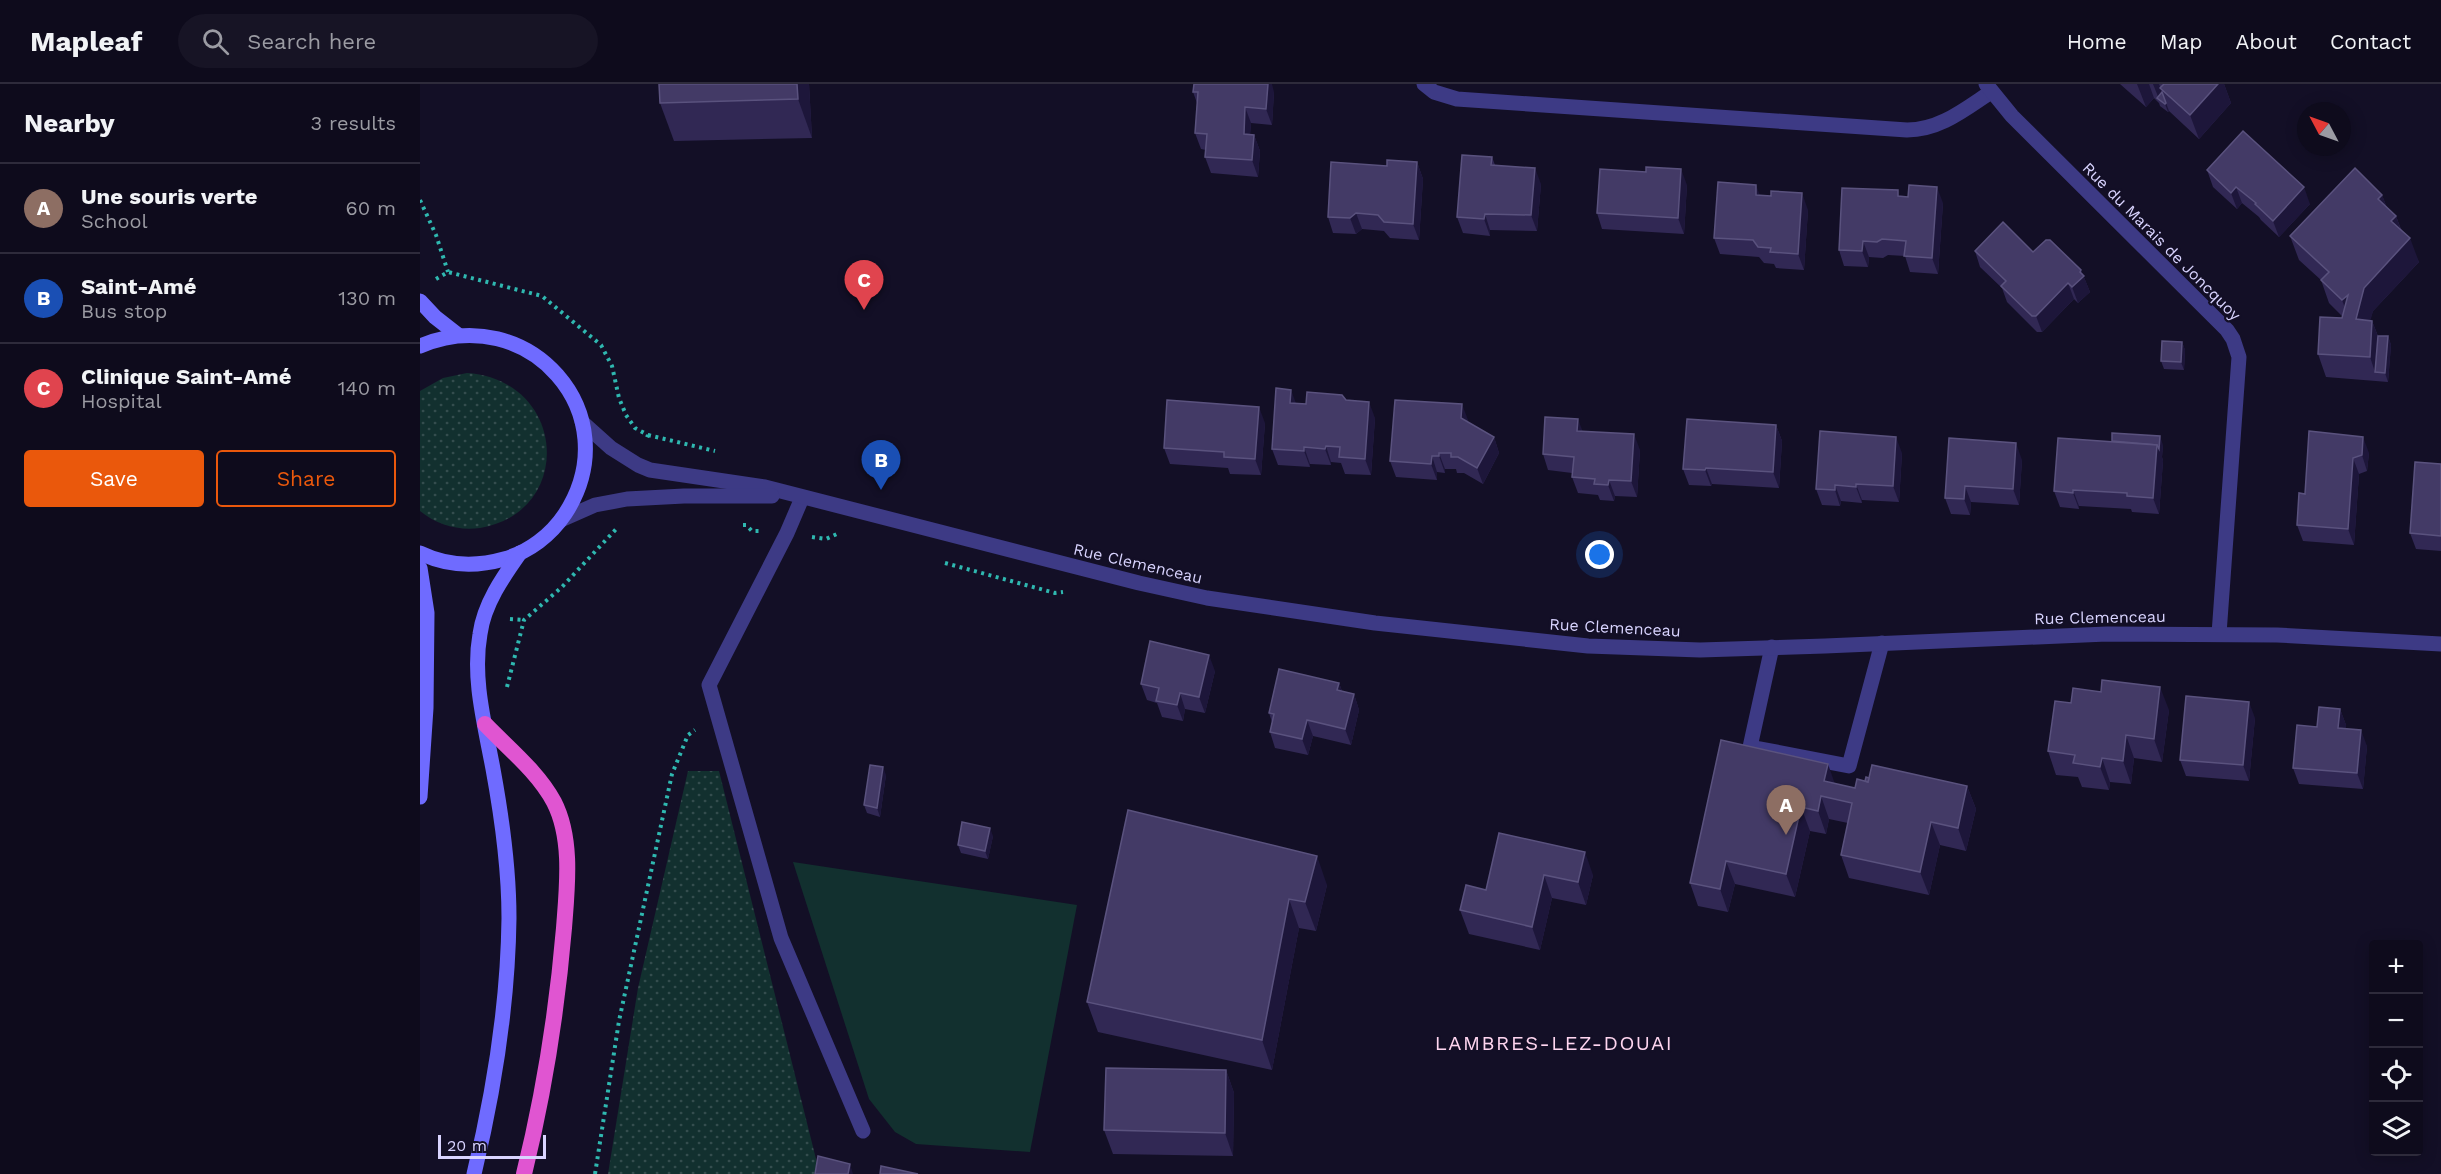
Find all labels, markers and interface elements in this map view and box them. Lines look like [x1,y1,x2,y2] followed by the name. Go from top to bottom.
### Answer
[178,14,598,68] search box
[30,25,142,58] text: Mapleaf
[199,25,232,58] icon: search
[247,29,376,54] text: Search here
[2067,29,2127,54] text: Home
[2160,29,2203,54] text: Map
[2236,29,2297,54] text: About
[2330,29,2411,54] text: Contact
[2297,102,2351,156] north arrow
[24,108,115,138] text: Nearby
[311,111,396,135] text: 3 results
[2079,158,2245,325] street label: Rue du Marais de Joncquoy
[81,184,258,209] text: Une souris verte
[37,196,50,220] text: A
[346,196,396,220] text: 60 m
[81,209,148,233] text: School
[844,260,884,310] pin: C
[81,274,196,299] text: Saint-Amé
[37,286,50,310] text: B
[338,286,396,310] text: 130 m
[81,299,167,323] text: Bus stop
[81,364,292,389] text: Clinique Saint-Amé
[37,376,50,400] text: C
[338,376,396,400] text: 140 m
[81,389,162,413] text: Hospital
[862,440,900,490] pin: B
[24,450,204,507] button: Save
[216,450,396,507] button: Share
[1072,539,1204,588] street label: Rue Clemenceau
[1585,540,1614,569] your location
[2034,607,2166,628] street label: Rue Clemenceau
[1549,615,1681,640] street label: Rue Clemenceau
[1766,786,1806,835] pin: A
[2369,940,2423,1156] map controls
[2369,940,2423,994] button: +
[2369,994,2423,1048] button: −
[1435,1031,1673,1055] district label: LAMBRES-LEZ-DOUAI
[2369,1048,2423,1102] button: locate
[2369,1102,2423,1156] button: layers
[438,1132,546,1160] scale bar
[447,1136,487,1155] text: 20 m

